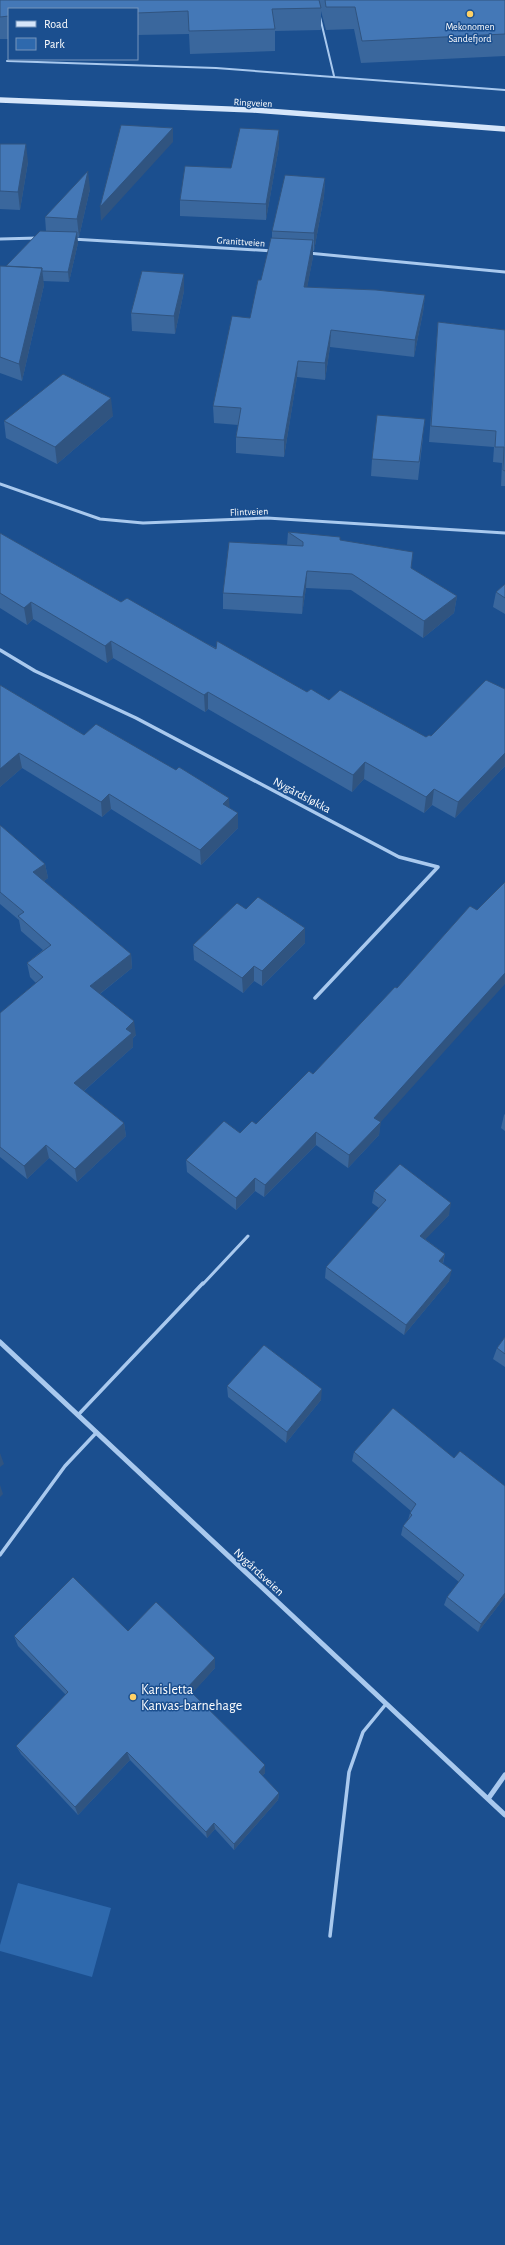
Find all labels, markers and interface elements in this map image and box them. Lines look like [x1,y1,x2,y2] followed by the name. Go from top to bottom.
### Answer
[8,8,138,60] legend
[465,9,475,19] marker: Mekonomen Sandefjord
[44,18,68,30] text: Road
[445,22,495,45] place label: Mekonomen Sandefjord
[44,38,65,50] text: Park
[233,97,273,109] street label: Ringveien
[216,235,265,249] street label: Granittveien
[230,506,268,518] street label: Flintveien
[271,775,333,816] street label: Nygårdsløkka
[231,1546,286,1599] street label: Nygårdsveien
[141,1683,242,1713] place label: Karisletta Kanvas-barnehage
[128,1692,138,1702] marker: Karisletta Kanvas-barnehage

